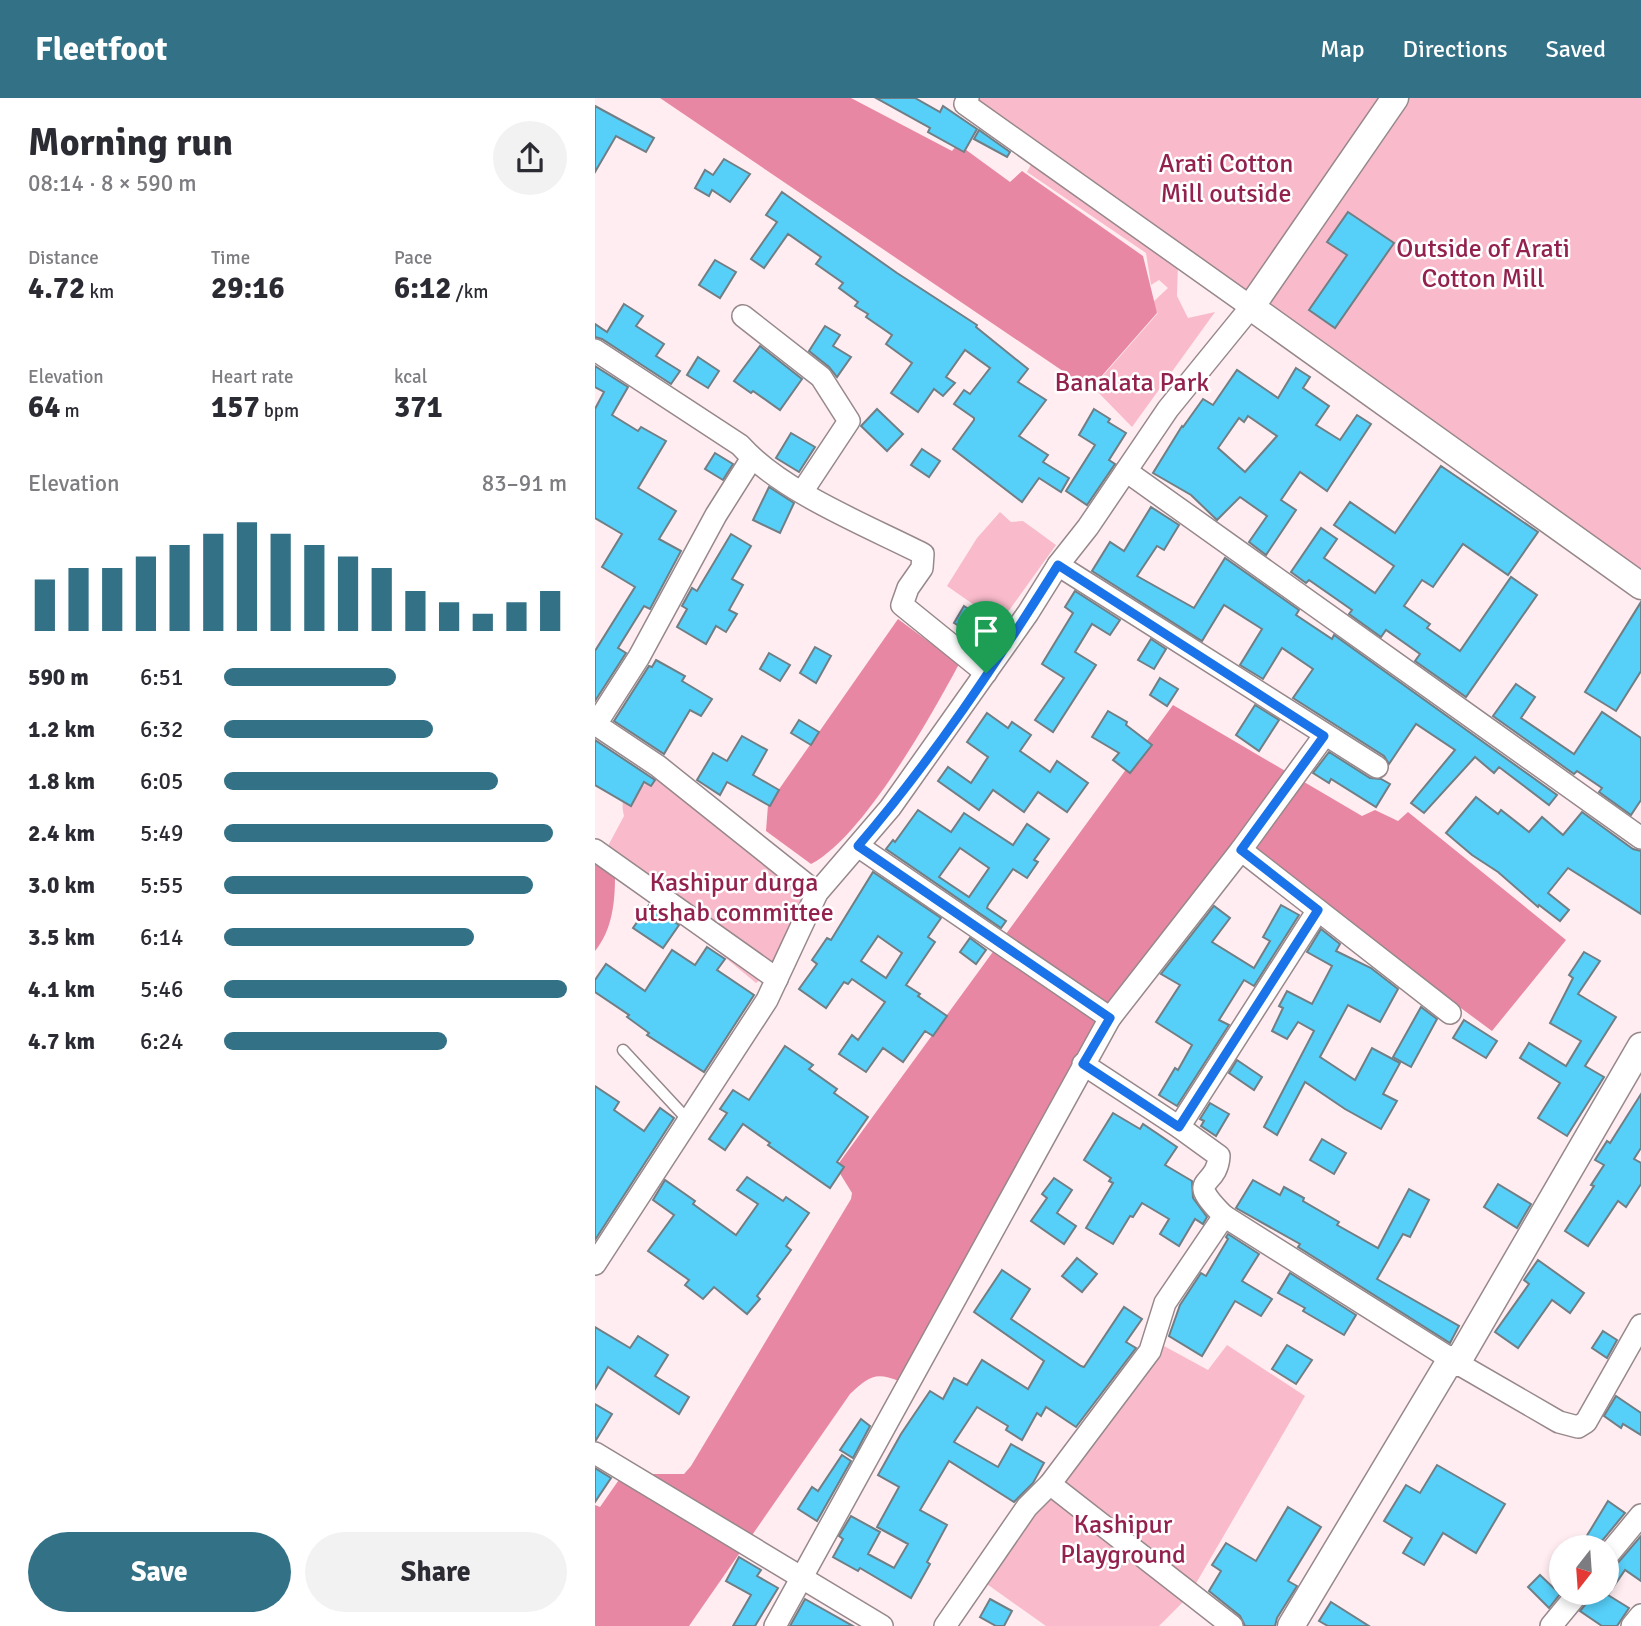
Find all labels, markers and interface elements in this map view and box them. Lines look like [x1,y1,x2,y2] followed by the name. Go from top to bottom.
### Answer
[35,29,167,70] text: Fleetfoot
[1320,34,1365,64] text: Map
[1403,34,1508,64] text: Directions
[1546,34,1606,64] text: Saved
[28,119,233,166] text: Morning run
[493,121,567,195] button: share
[1159,148,1293,210] park label: Arati Cotton Mill outside
[28,169,197,198] text: 08:14 · 8 × 590 m
[1396,233,1570,295] park label: Outside of Arati Cotton Mill
[28,246,99,270] text: Distance
[211,246,250,270] text: Time
[394,246,432,270] text: Pace
[28,270,85,307] text: 4.72
[211,270,285,307] text: 29:16
[394,270,451,307] text: 6:12
[85,280,114,304] text: km
[451,280,488,304] text: /km
[28,365,104,389] text: Elevation
[211,365,293,389] text: Heart rate
[394,365,427,389] text: kcal
[1055,367,1209,399] park label: Banalata Park
[28,389,60,426] text: 64
[211,389,260,426] text: 157
[394,389,443,426] text: 371
[60,399,80,423] text: m
[260,399,299,423] text: bpm
[28,469,120,498] text: Elevation
[482,469,567,498] text: 83–91 m
[956,601,1016,673] pin
[967,612,1005,650] icon: arrive
[28,663,89,692] text: 590 m
[140,663,183,692] text: 6:51
[28,715,95,744] text: 1.2 km
[140,715,183,744] text: 6:32
[28,767,95,796] text: 1.8 km
[140,767,183,796] text: 6:05
[28,819,95,848] text: 2.4 km
[140,819,183,848] text: 5:49
[634,867,834,929] park label: Kashipur durga utshab committee
[28,871,95,900] text: 3.0 km
[140,871,183,900] text: 5:55
[28,923,95,952] text: 3.5 km
[140,923,183,952] text: 6:14
[28,975,95,1004] text: 4.1 km
[140,975,183,1004] text: 5:46
[28,1027,95,1056] text: 4.7 km
[140,1027,183,1056] text: 6:24
[1060,1509,1186,1571] park label: Kashipur Playground
[28,1532,291,1612] button: Save
[305,1532,567,1612] button: Share
[1549,1535,1619,1605] north arrow
[1549,1535,1619,1605] map controls

